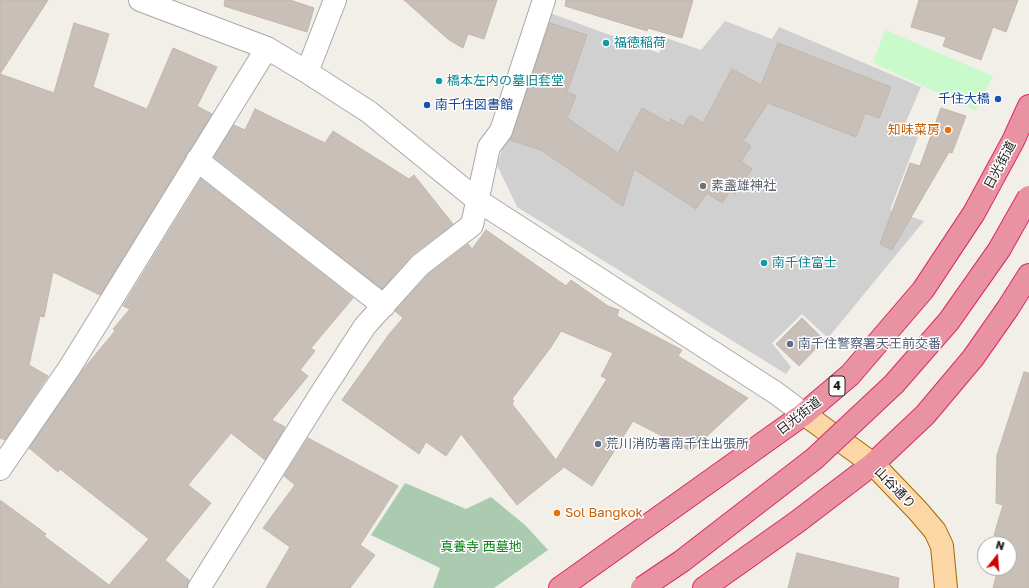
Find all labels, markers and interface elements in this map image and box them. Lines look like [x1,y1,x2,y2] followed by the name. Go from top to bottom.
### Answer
[614,35,666,51] place label: 福徳稲荷
[601,38,611,48] marker: 福徳稲荷
[447,73,564,89] place label: 橋本左内の墓旧套堂
[434,76,444,86] marker: 橋本左内の墓旧套堂
[938,91,990,107] place label: 千住大橋
[993,94,1003,104] marker: 千住大橋
[435,97,513,113] place label: 南千住図書館
[422,100,432,110] marker: 南千住図書館
[888,122,940,138] place label: 知味菜房
[943,125,953,135] marker: 知味菜房
[981,138,1019,192] street label: 日光街道
[711,178,776,194] place label: 素盞雄神社
[698,181,708,191] marker: 素盞雄神社
[772,255,837,271] place label: 南千住富士
[759,258,769,268] marker: 南千住富士
[798,336,941,352] place label: 南千住警察署天王前交番
[785,339,795,349] marker: 南千住警察署天王前交番
[829,376,845,396] road number: 4
[774,394,824,438] street label: 日光街道
[606,436,749,452] place label: 荒川消防署南千住出張所
[593,439,603,449] marker: 荒川消防署南千住出張所
[871,464,919,512] street label: 山谷通り
[565,505,643,521] place label: Sol Bangkok
[552,508,562,518] marker: Sol Bangkok
[977,536,1017,576] north arrow
[994,538,1006,552] text: N
[440,539,522,555] park label: 真養寺 西墓地

